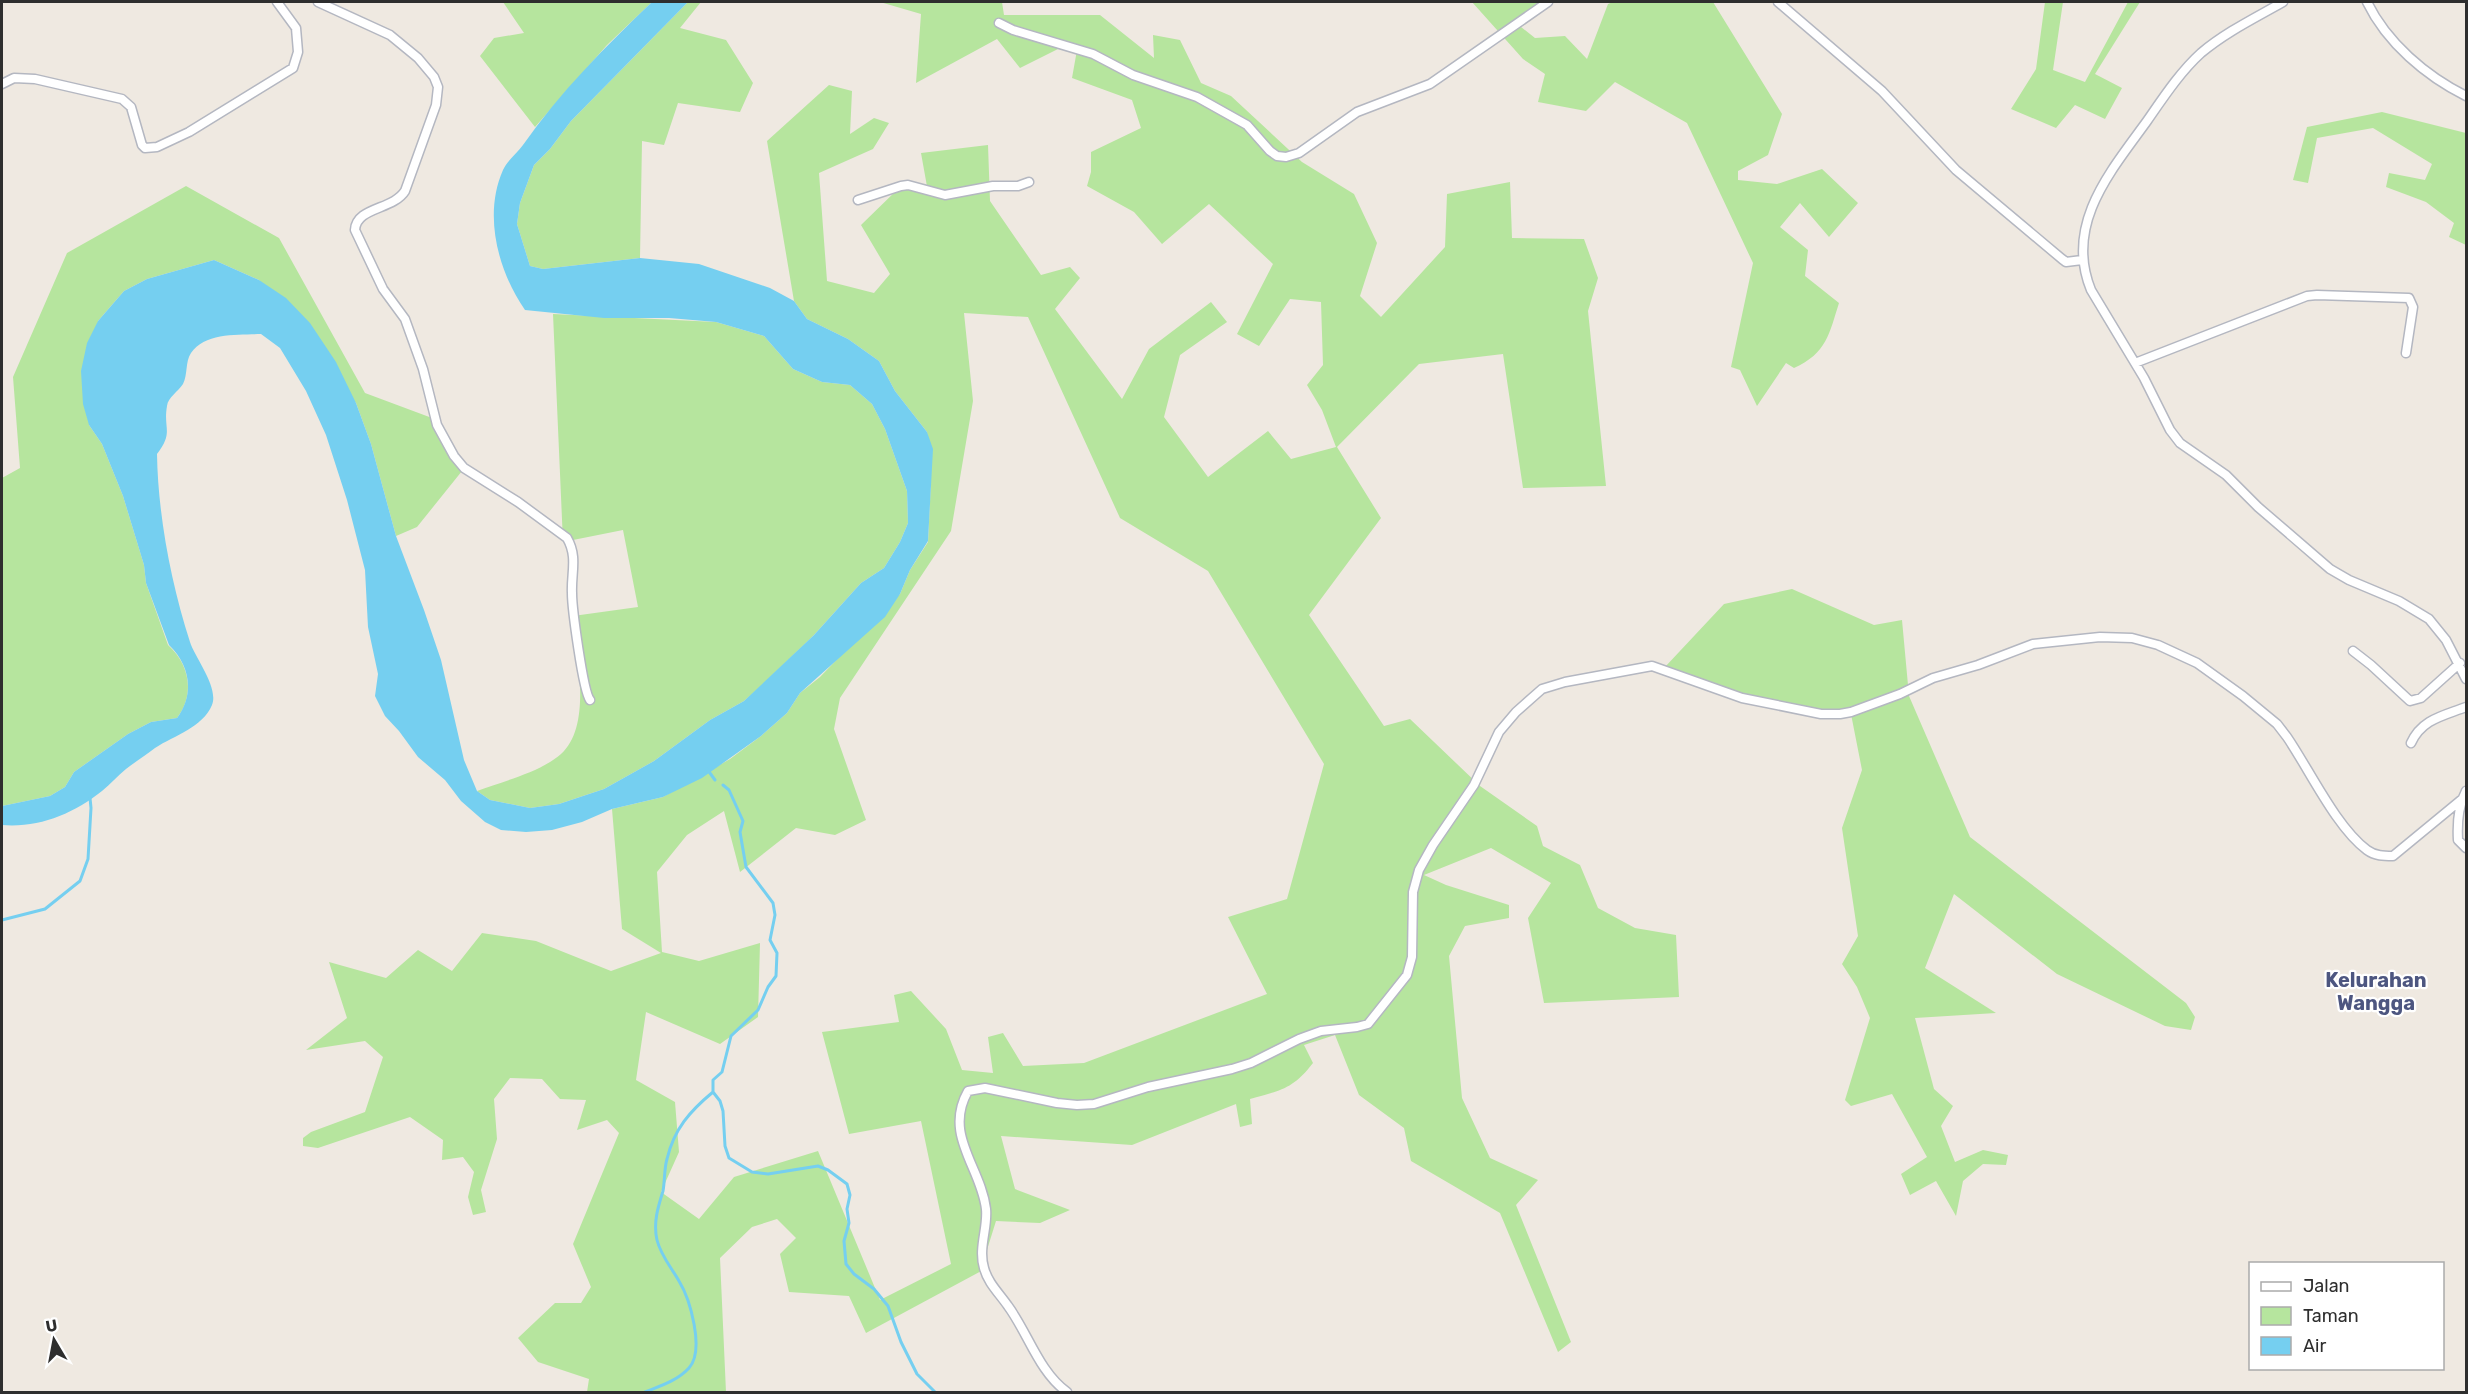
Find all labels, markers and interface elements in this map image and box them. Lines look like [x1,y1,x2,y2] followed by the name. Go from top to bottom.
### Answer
[2325,968,2427,1015] district label: Kelurahan Wangga
[2249,1262,2444,1370] legend
[2303,1275,2350,1297] text: Jalan
[2303,1305,2359,1327] text: Taman
[24,1310,84,1370] north arrow
[44,1315,59,1336] text: U
[2303,1335,2326,1357] text: Air

